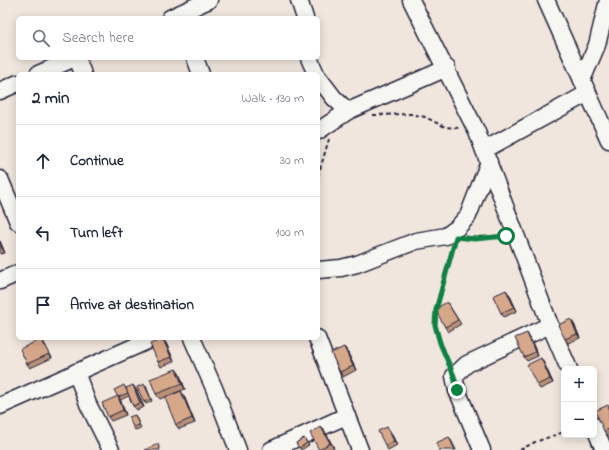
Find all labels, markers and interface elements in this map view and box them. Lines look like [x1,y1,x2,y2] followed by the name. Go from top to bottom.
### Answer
[16,16,320,60] search box
[30,27,52,49] icon: search
[62,27,134,49] text: Search here
[32,86,69,111] text: 2 min
[241,89,304,108] text: Walk · 130 m
[32,150,54,172] icon: ahead
[70,150,124,172] text: Continue
[280,151,304,170] text: 30 m
[32,222,54,244] icon: left
[70,222,123,244] text: Turn left
[275,223,304,242] text: 100 m
[497,227,515,245] route start
[32,294,54,316] icon: arrive
[70,294,194,316] text: Arrive at destination
[561,366,597,438] map controls
[561,366,597,402] button: +
[448,381,466,399] route end
[561,402,597,438] button: −

